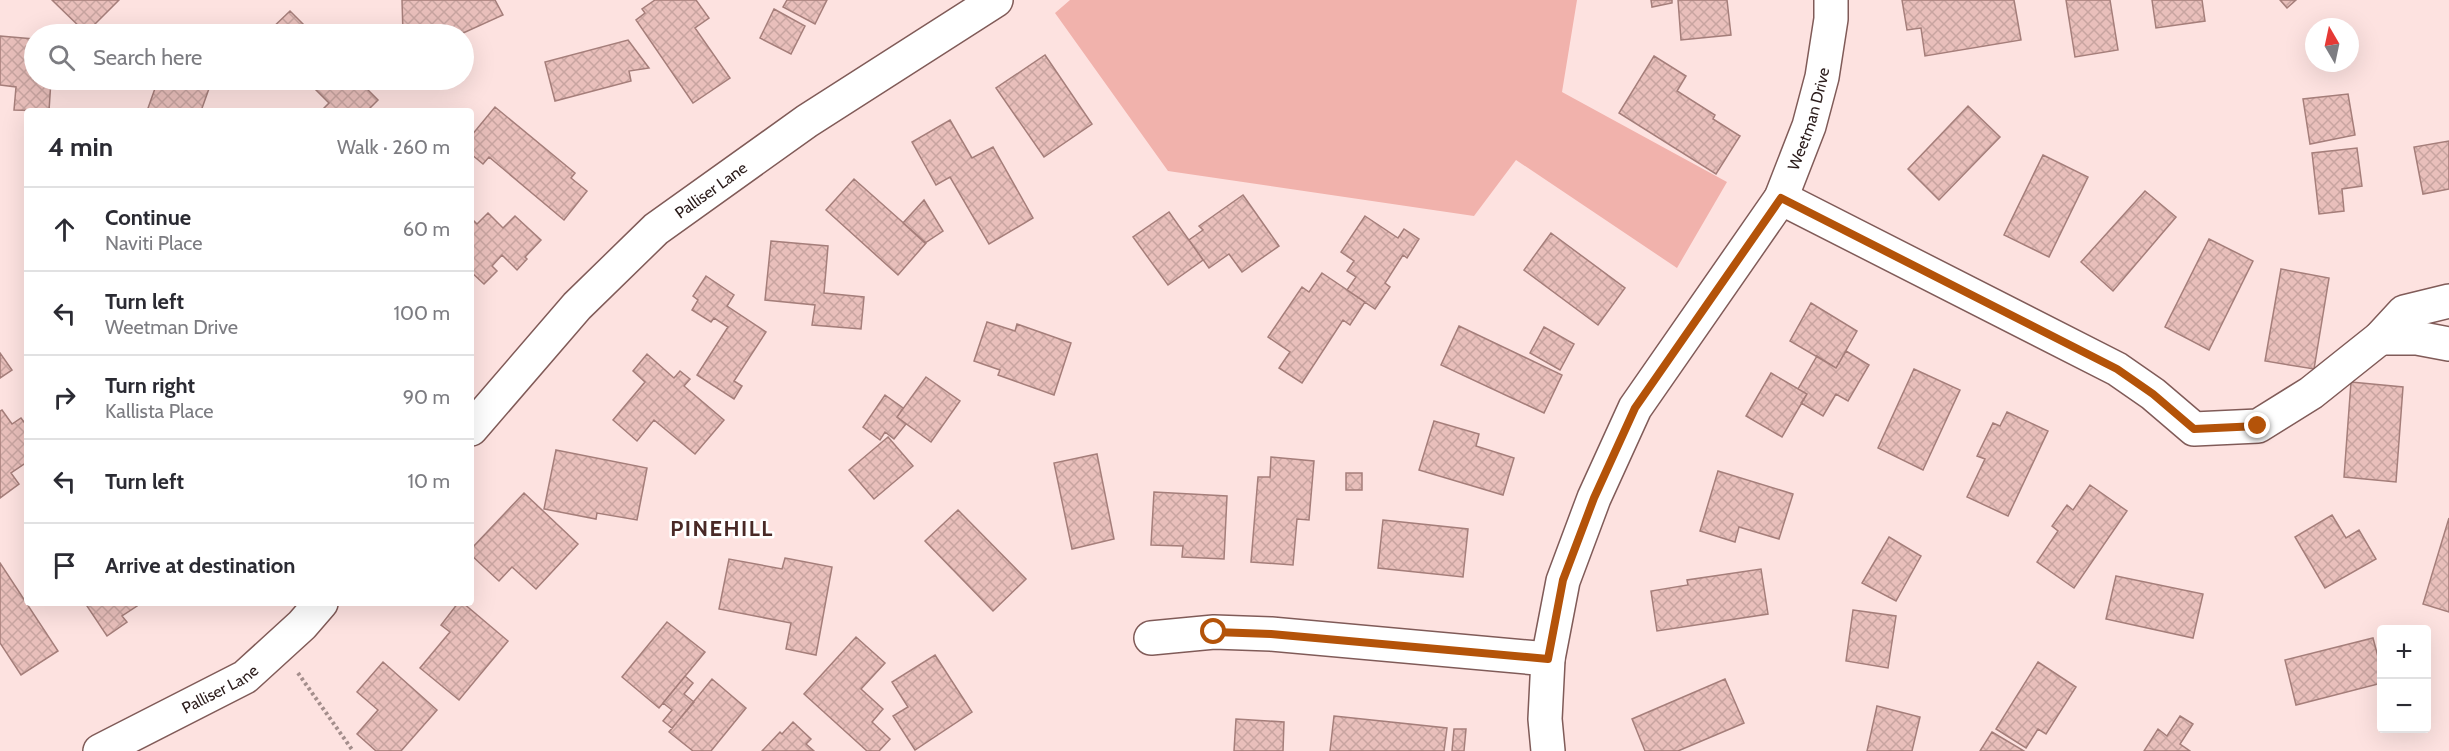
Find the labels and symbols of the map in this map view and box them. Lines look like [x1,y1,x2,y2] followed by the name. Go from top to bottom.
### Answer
[2305,18,2359,72] north arrow
[1784,66,1833,173] street label: Weetman Drive
[671,158,751,222] street label: Palliser Lane
[2244,412,2270,438] route end
[670,515,774,542] district label: PINEHILL
[1200,618,1226,644] route start
[179,661,262,718] street label: Palliser Lane

